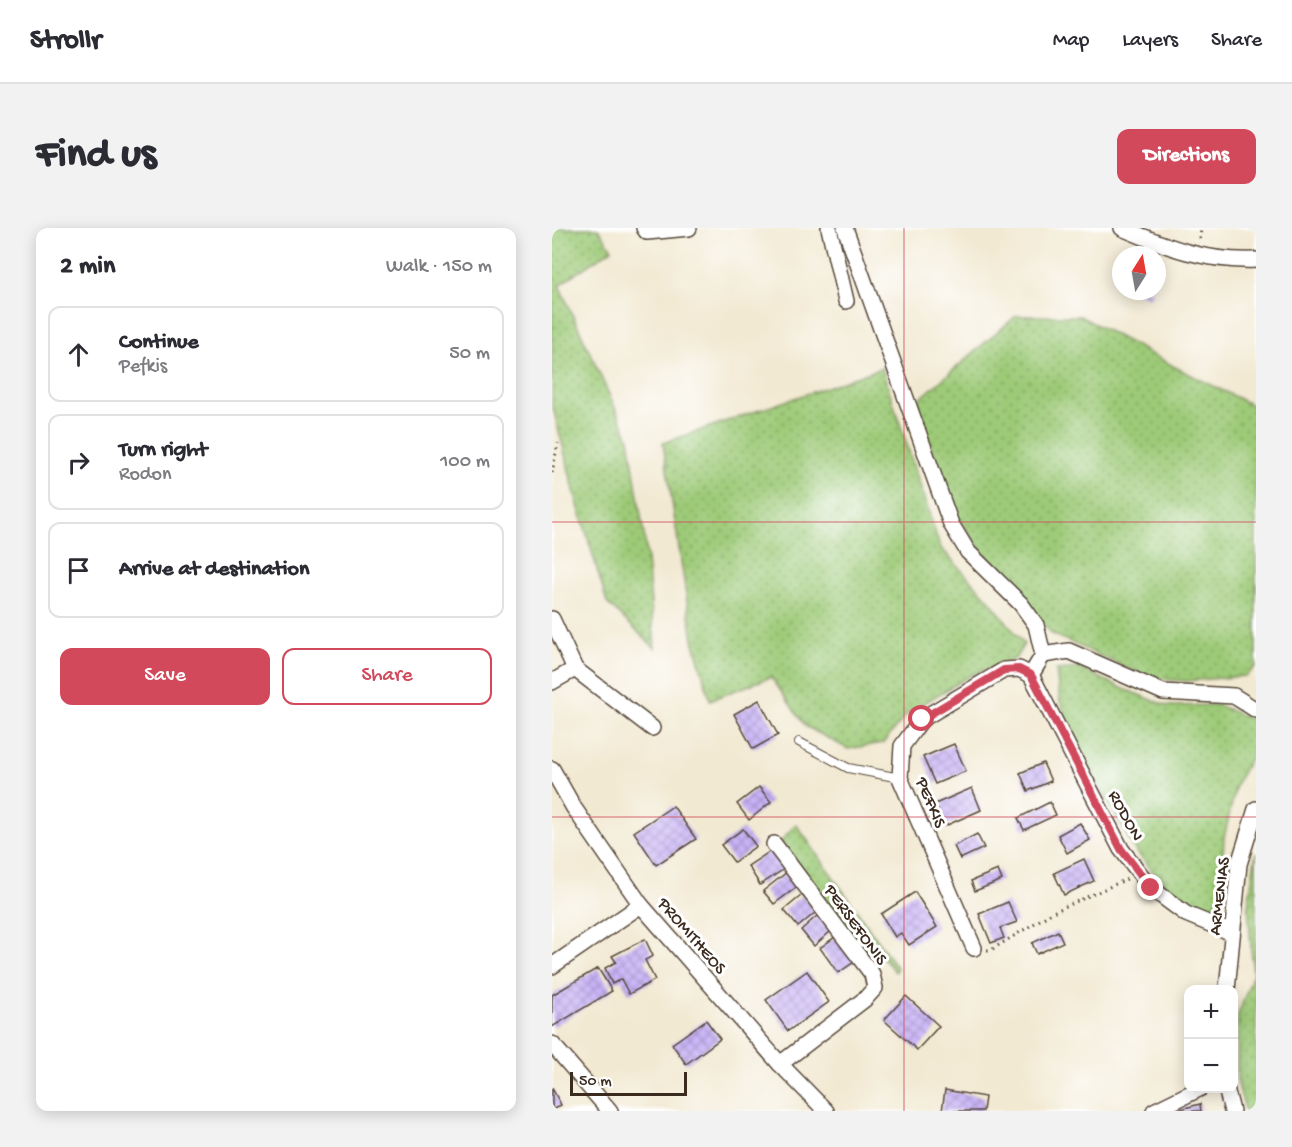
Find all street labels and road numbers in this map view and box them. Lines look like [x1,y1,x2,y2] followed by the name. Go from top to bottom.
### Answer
[909,774,950,832] street label: PEFKIS
[1102,787,1147,845] street label: RODON
[1205,855,1236,937] street label: ARMENIAS
[818,880,892,970] street label: PERSEFONIS
[651,893,730,980] street label: PROMITHEOS

